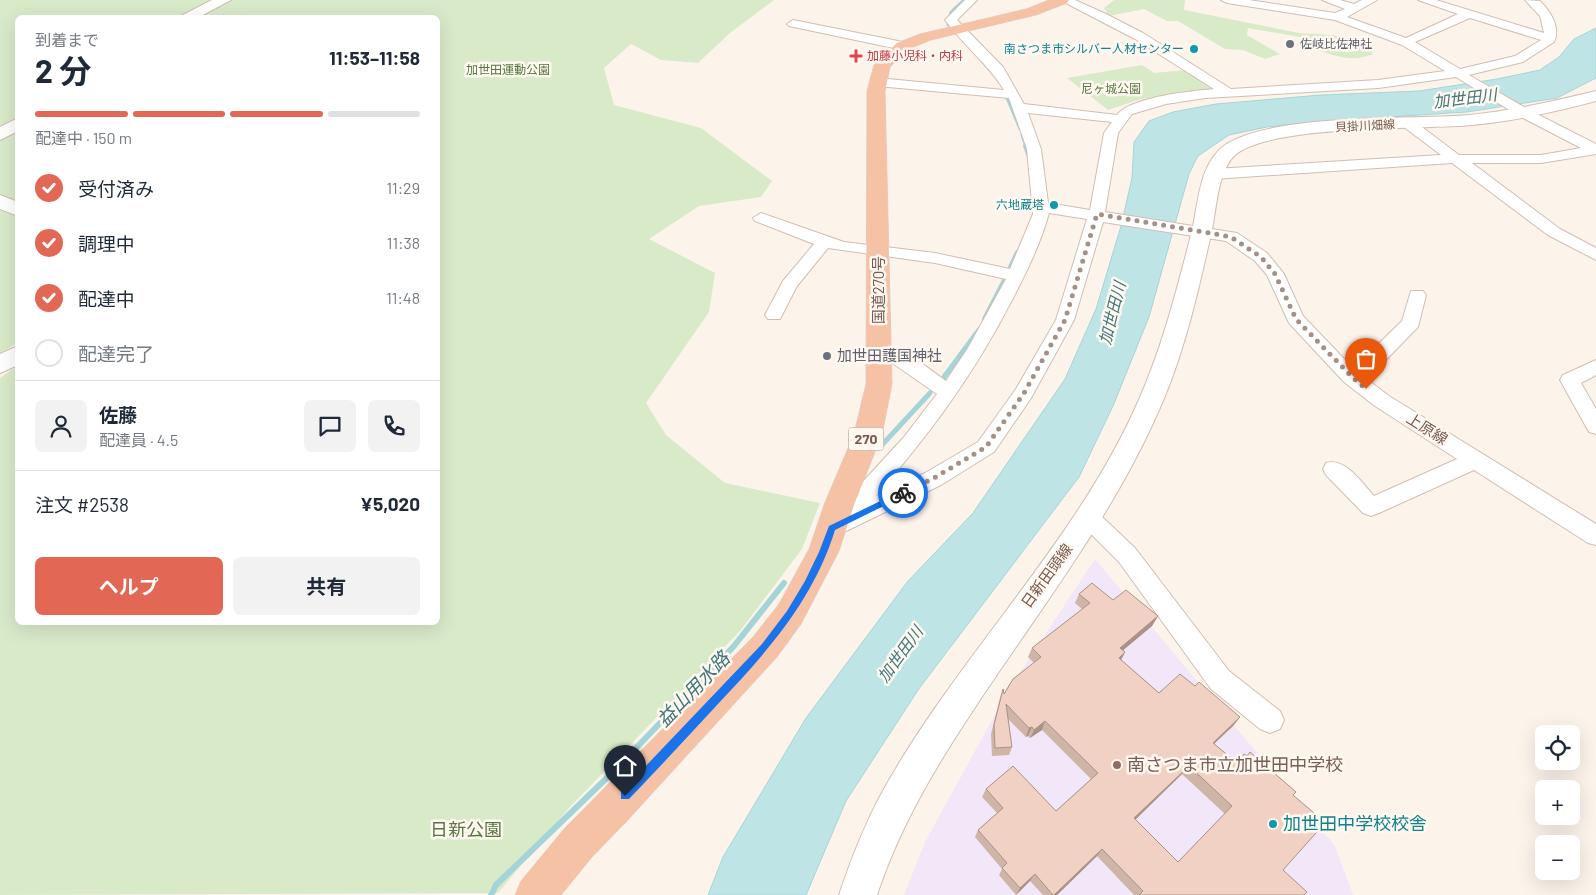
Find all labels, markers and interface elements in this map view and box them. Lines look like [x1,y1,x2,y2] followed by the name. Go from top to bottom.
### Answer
[35,30,99,49] text: 到着まで
[1300,36,1372,50] place label: 佐岐比佐神社
[1284,38,1296,50] marker: 佐岐比佐神社
[1004,41,1184,55] place label: 南さつま市シルバー人材センター
[1188,43,1200,55] marker: 南さつま市シルバー人材センター
[329,46,420,69] text: 11:53–11:58
[867,48,963,62] place label: 加藤小児科・内科
[849,49,863,63] marker: 加藤小児科・内科
[35,51,91,89] text: 2 分
[466,62,550,76] park label: 加世田運動公園
[1081,81,1141,95] park label: 尼ヶ城公園
[1432,84,1500,111] water label: 加世田川
[1335,116,1395,134] street label: 貝掛川畑線
[35,128,132,147] text: 配達中 · 150 m
[35,174,63,202] icon: check
[78,177,154,200] text: 受付済み
[386,178,420,197] text: 11:29
[996,197,1044,211] place label: 六地蔵塔
[1048,199,1060,211] marker: 六地蔵塔
[35,229,63,257] icon: check
[78,232,135,255] text: 調理中
[387,233,420,252] text: 11:38
[869,256,887,324] street label: 国道270号
[1095,278,1129,346] water label: 加世田川
[35,284,63,312] icon: check
[78,287,135,310] text: 配達中
[386,288,420,307] text: 11:48
[1345,338,1387,389] pin
[78,342,154,365] text: 配達完了
[1352,345,1380,373] icon: bag
[837,346,942,364] place label: 加世田護国神社
[821,350,833,362] marker: 加世田護国神社
[35,400,87,452] button: person
[304,400,356,452] button: chat
[368,400,420,452] button: phone
[99,403,137,426] text: 佐藤
[1404,409,1451,448] street label: 上原線
[848,428,884,450] road number: 270
[99,430,178,449] text: 配達員 · 4.5
[878,468,928,518] courier
[889,479,917,507] icon: bike
[360,492,420,515] text: ¥5,020
[35,493,129,516] text: 注文 #2538
[1017,540,1076,611] street label: 日新田頭線
[35,557,223,615] button: ヘルプ
[233,557,420,615] button: 共有
[873,621,927,685] water label: 加世田川
[651,645,735,731] water label: 益山用水路
[1535,725,1580,880] map controls
[1535,725,1580,770] button: locate
[604,745,646,796] pin
[611,752,639,780] icon: home
[1127,753,1343,775] place label: 南さつま市立加世田中学校
[1111,759,1123,771] marker: 南さつま市立加世田中学校
[1535,780,1580,825] button: +
[1283,812,1427,834] place label: 加世田中学校校舎
[430,818,502,840] park label: 日新公園
[1267,818,1279,830] marker: 加世田中学校校舎
[1535,835,1580,880] button: −

